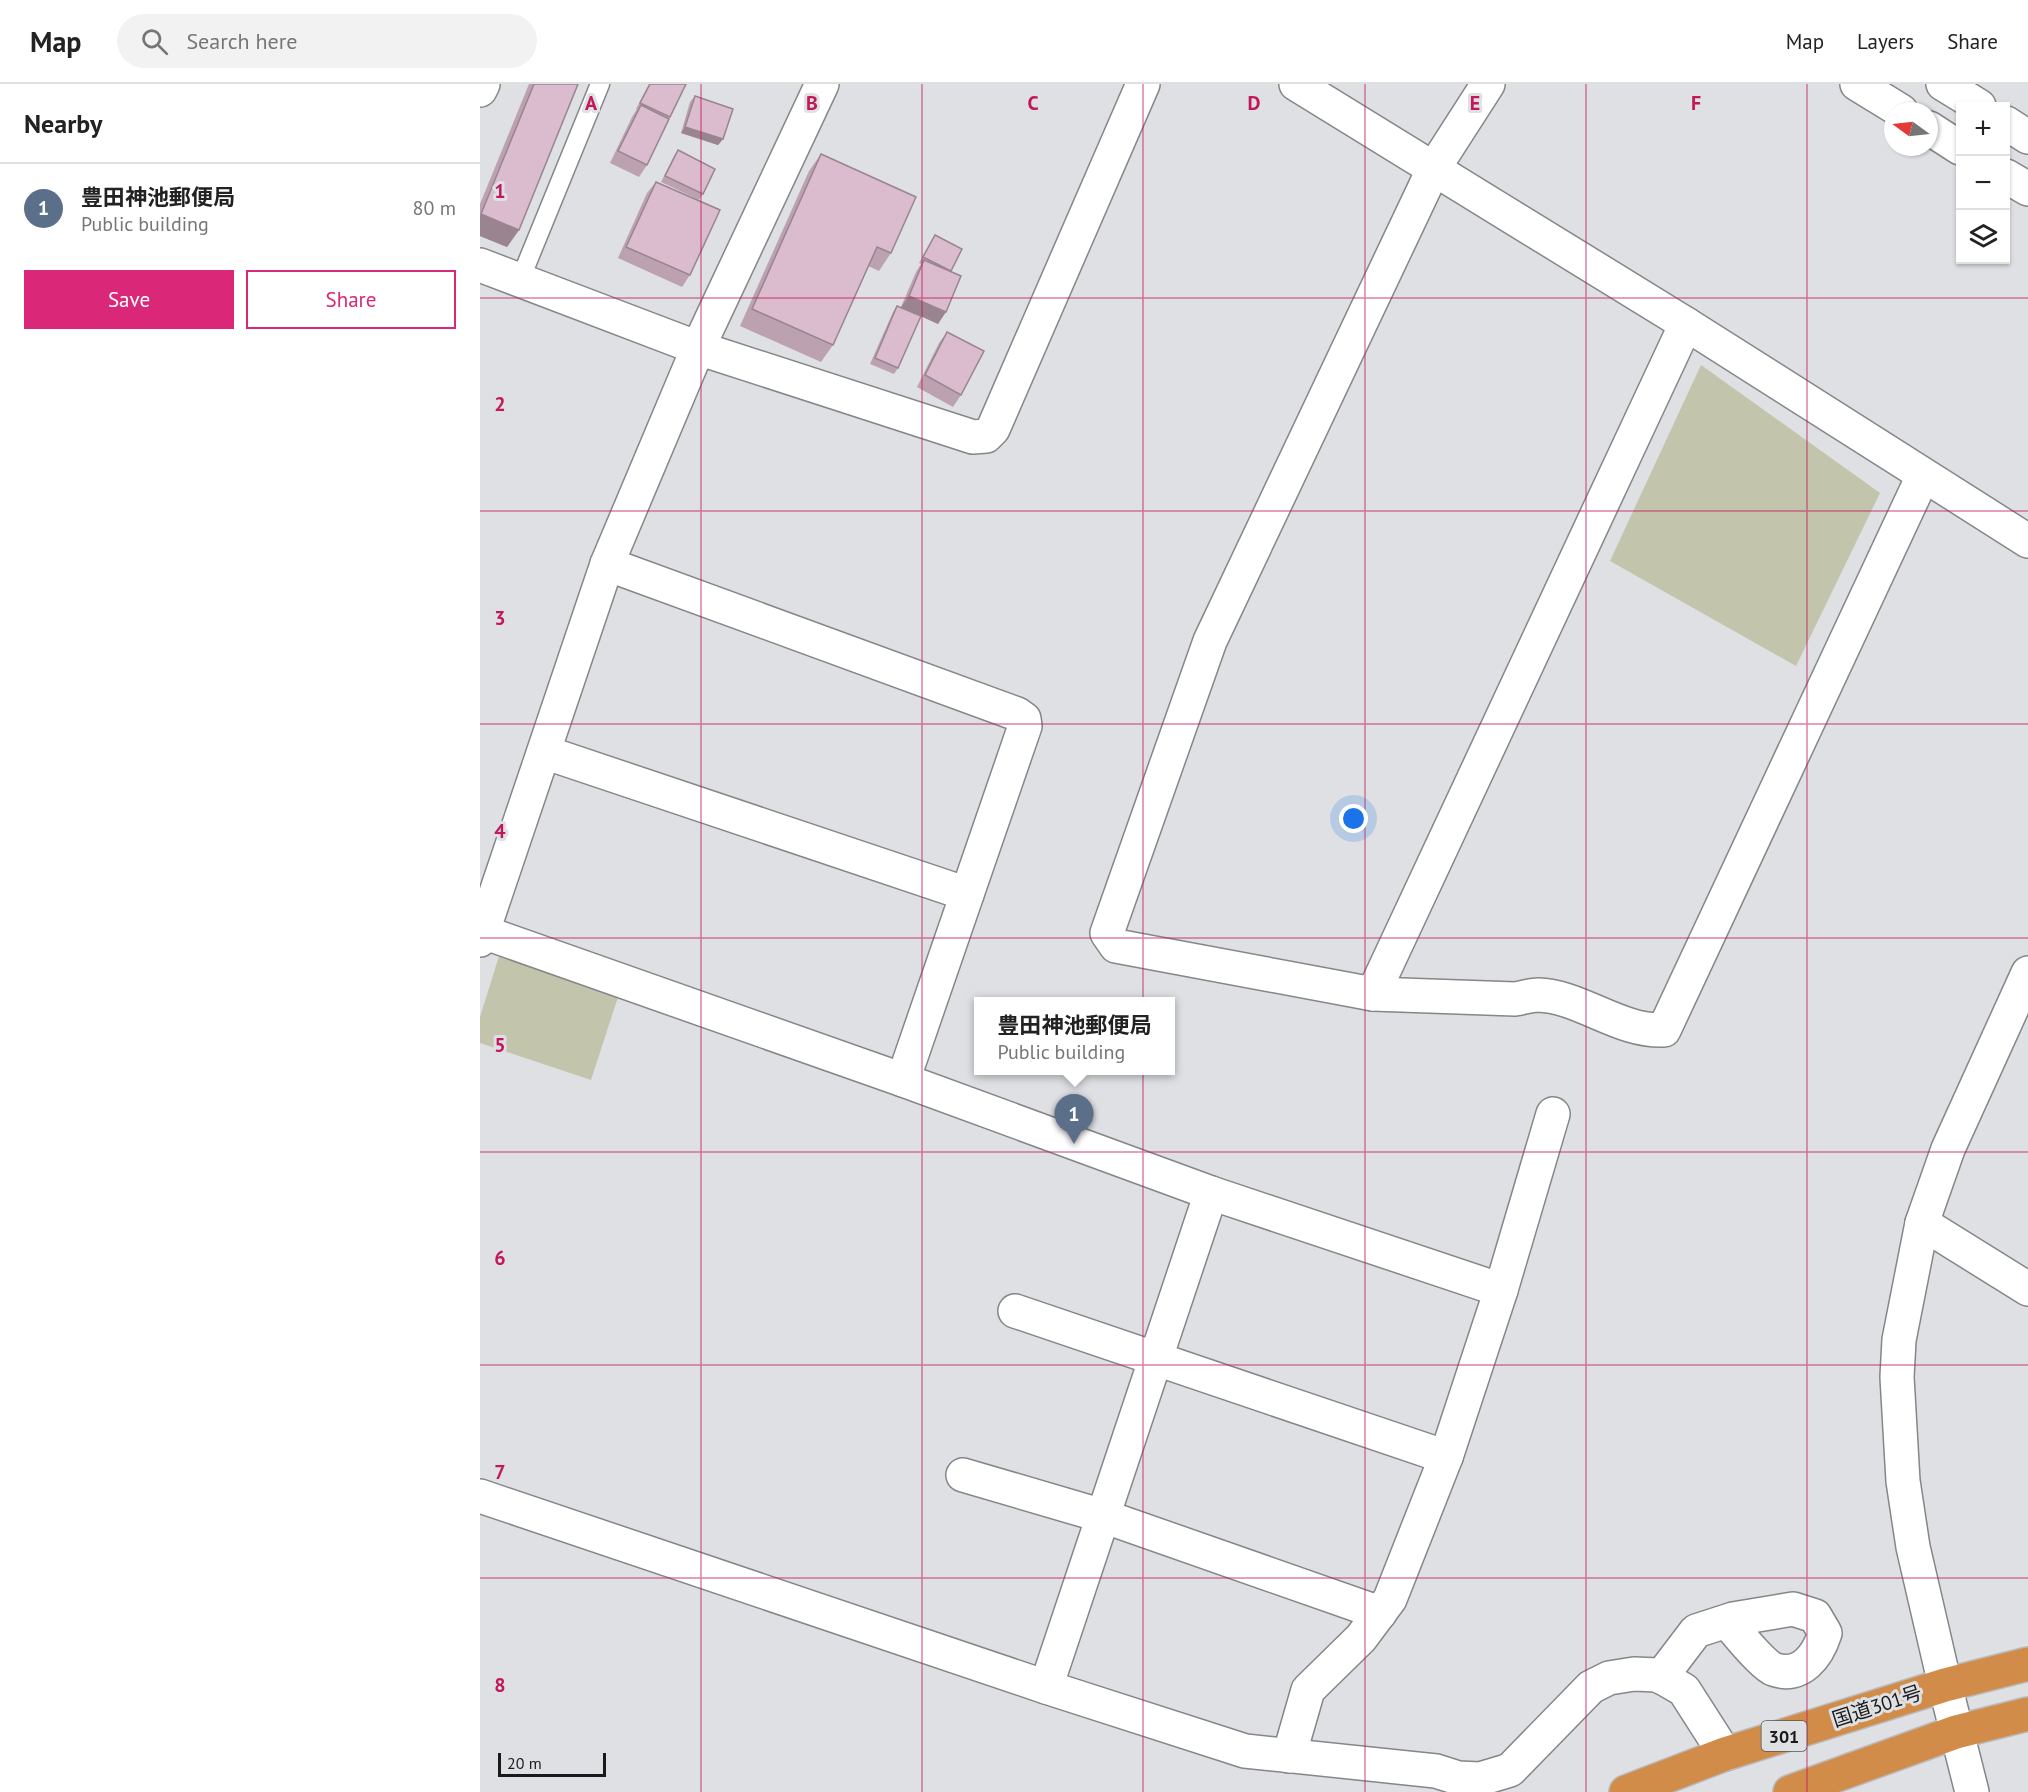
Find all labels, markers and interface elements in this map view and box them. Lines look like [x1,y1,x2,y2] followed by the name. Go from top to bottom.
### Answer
[117,14,537,68] search box
[30,23,81,60] text: Map
[138,25,171,58] icon: search
[186,27,297,55] text: Search here
[1786,28,1824,55] text: Map
[1857,28,1914,55] text: Layers
[1947,28,1998,55] text: Share
[585,90,598,116] text: A
[806,90,818,116] text: B
[1027,90,1039,116] text: C
[1248,90,1261,116] text: D
[1470,90,1480,116] text: E
[1691,90,1701,116] text: F
[1884,102,1938,156] north arrow
[1956,102,2010,264] map controls
[1956,102,2010,156] button: +
[24,107,102,140] text: Nearby
[1956,156,2010,210] button: −
[494,178,506,204] text: 1
[81,183,235,211] text: 豊田神池郵便局
[38,195,49,221] text: 1
[413,195,456,221] text: 80 m
[1956,210,2010,264] button: layers
[81,211,209,237] text: Public building
[24,270,234,329] button: Save
[246,270,456,329] button: Share
[494,391,506,417] text: 2
[494,605,506,631] text: 3
[1339,804,1368,833] your location
[494,818,506,844] text: 4
[974,997,1175,1075] popup
[997,1011,1152,1039] text: 豊田神池郵便局
[494,1032,506,1058] text: 5
[997,1039,1125,1065] text: Public building
[1054,1094,1094,1144] pin: 1
[494,1245,506,1271] text: 6
[494,1459,506,1485] text: 7
[494,1672,506,1698] text: 8
[1829,1679,1925,1733] street label: 国道301号
[1762,1721,1806,1751] road number: 301
[498,1750,606,1778] scale bar
[507,1753,542,1773] text: 20 m

